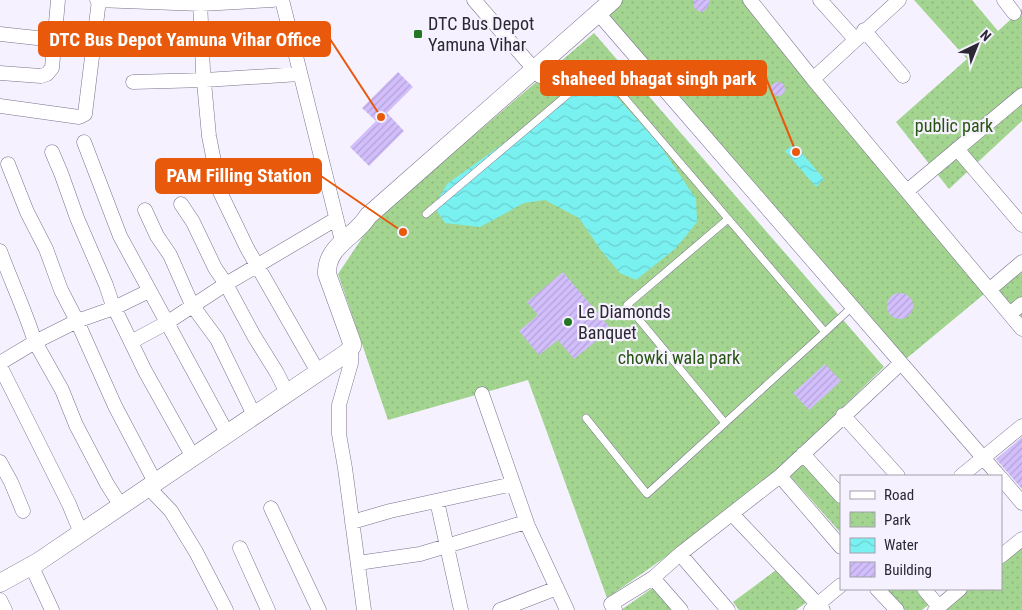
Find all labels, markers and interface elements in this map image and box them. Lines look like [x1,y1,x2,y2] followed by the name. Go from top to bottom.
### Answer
[428,13,534,55] place label: DTC Bus Depot Yamuna Vihar
[952,20,1002,70] north arrow
[39,22,330,56] callout: DTC Bus Depot Yamuna Vihar Office
[977,27,994,44] text: N
[49,28,321,51] text: DTC Bus Depot Yamuna Vihar Office
[412,28,424,40] marker: DTC Bus Depot Yamuna Vihar
[541,61,766,95] callout: shaheed bhagat singh park
[552,67,757,90] text: shaheed bhagat singh park
[915,115,993,136] park label: public park
[156,159,321,193] callout: PAM Filling Station
[166,164,312,187] text: PAM Filling Station
[578,301,671,343] place label: Le Diamonds Banquet
[562,316,574,328] marker: Le Diamonds Banquet
[618,347,740,368] park label: chowki wala park
[840,475,1002,590] legend
[884,486,914,504] text: Road
[884,511,911,529] text: Park
[884,536,919,554] text: Water
[884,561,932,579] text: Building

